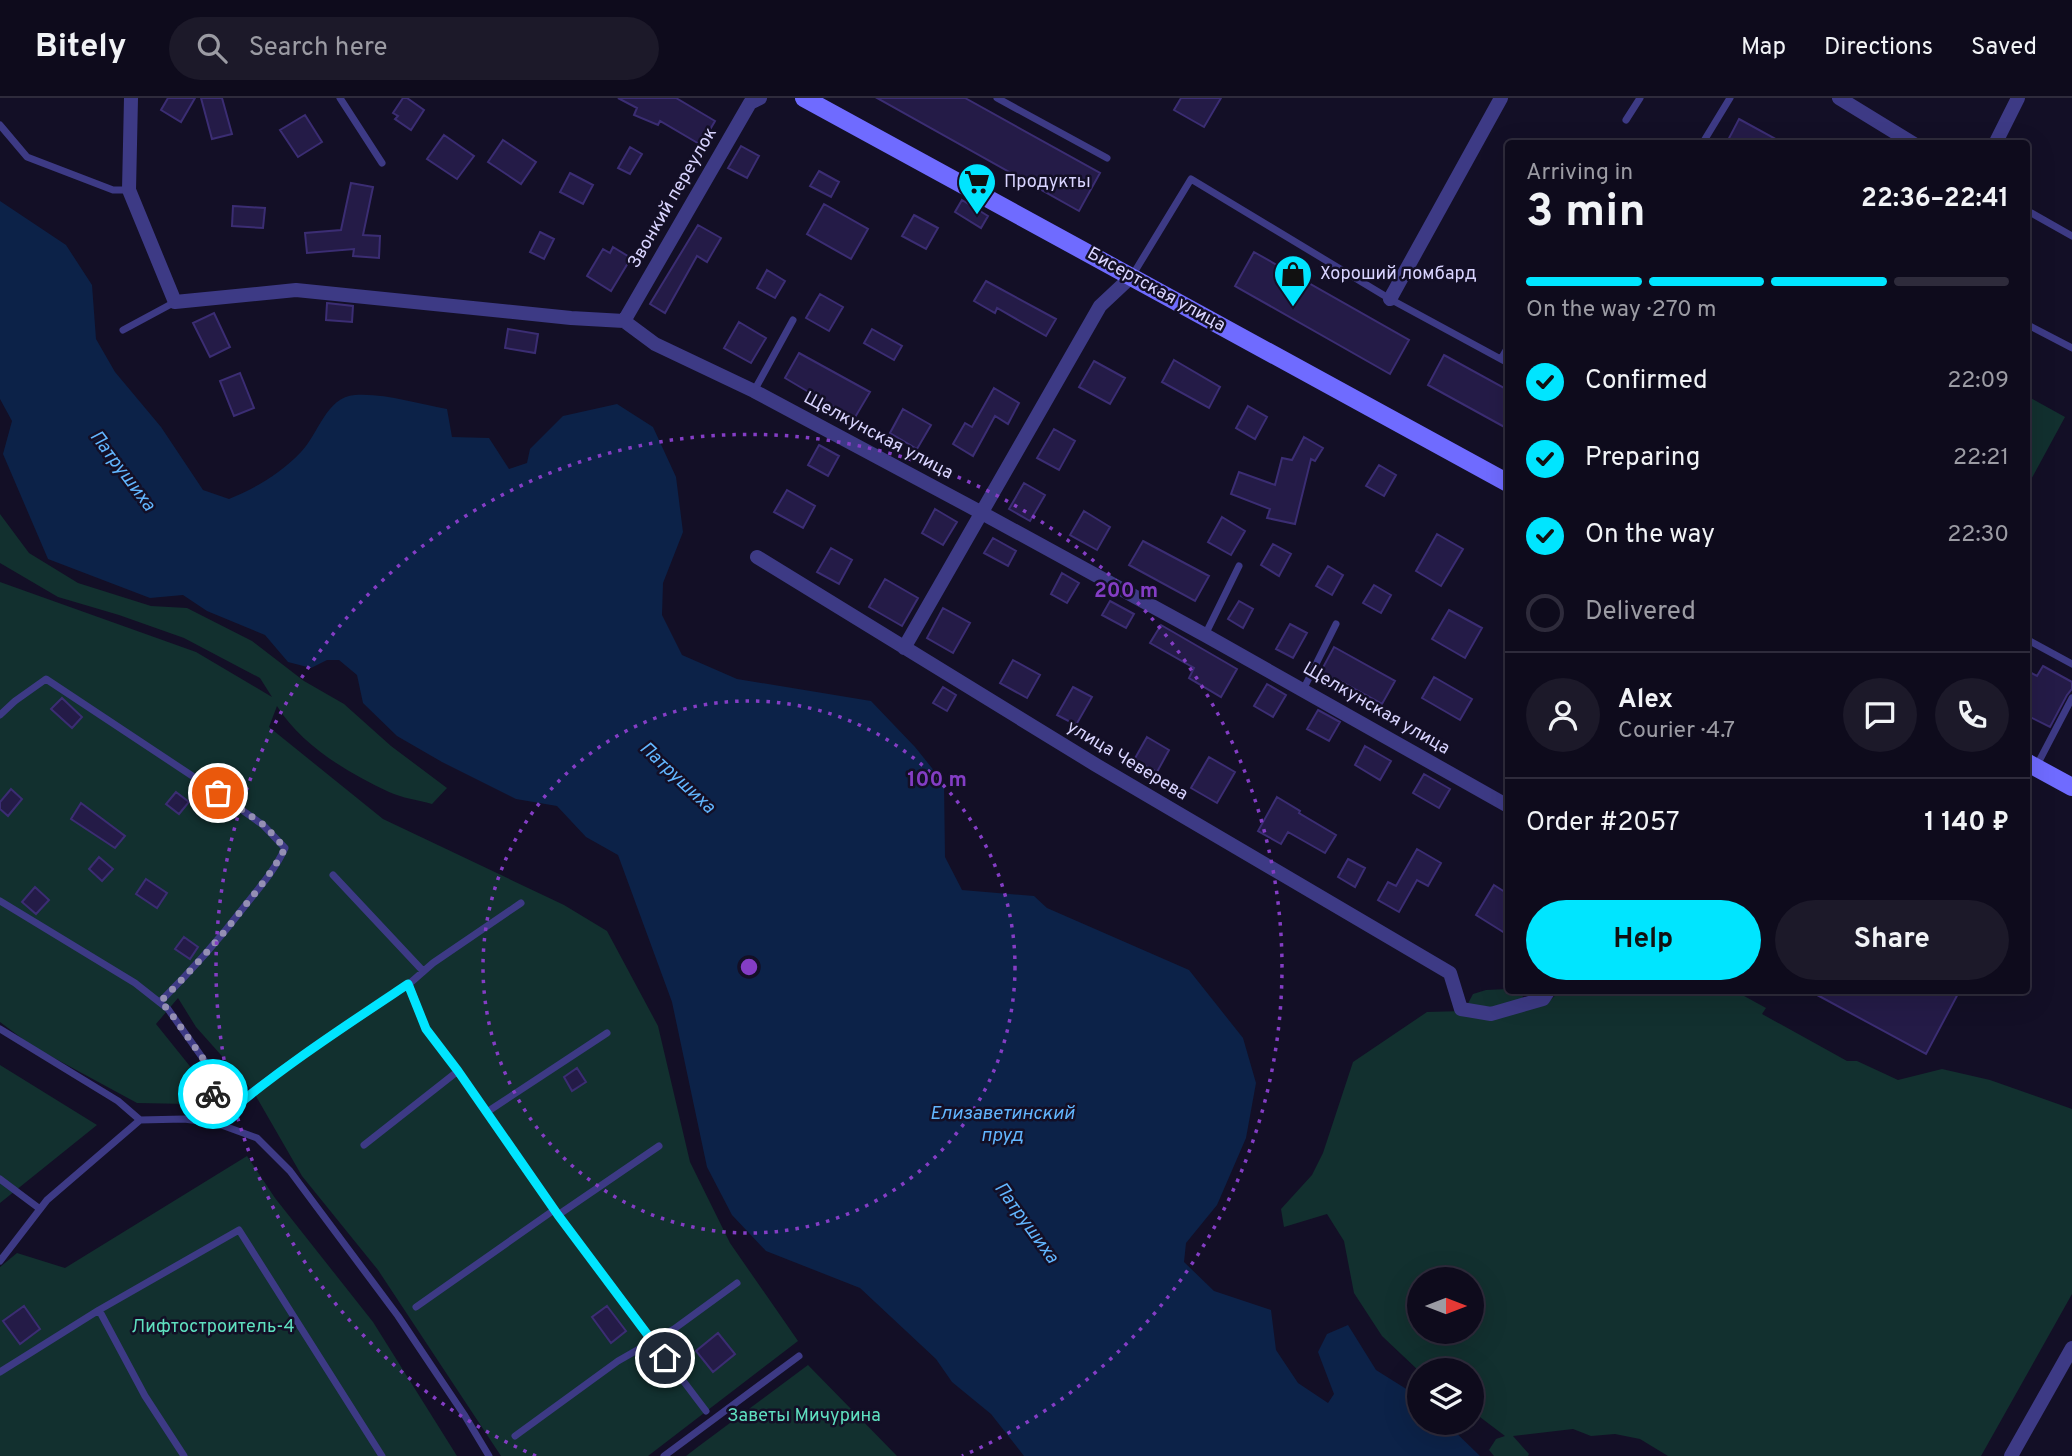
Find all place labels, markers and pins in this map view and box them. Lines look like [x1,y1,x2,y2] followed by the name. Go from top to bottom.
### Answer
[956,161,998,216] supermarket icon: Продукты
[1004,171,1091,194] place label: Продукты
[1272,253,1314,308] shop icon: Хороший ломбард
[1320,263,1477,286] place label: Хороший ломбард
[188,763,248,823] pin
[737,955,761,979] centre of rings
[635,1328,695,1388] pin

